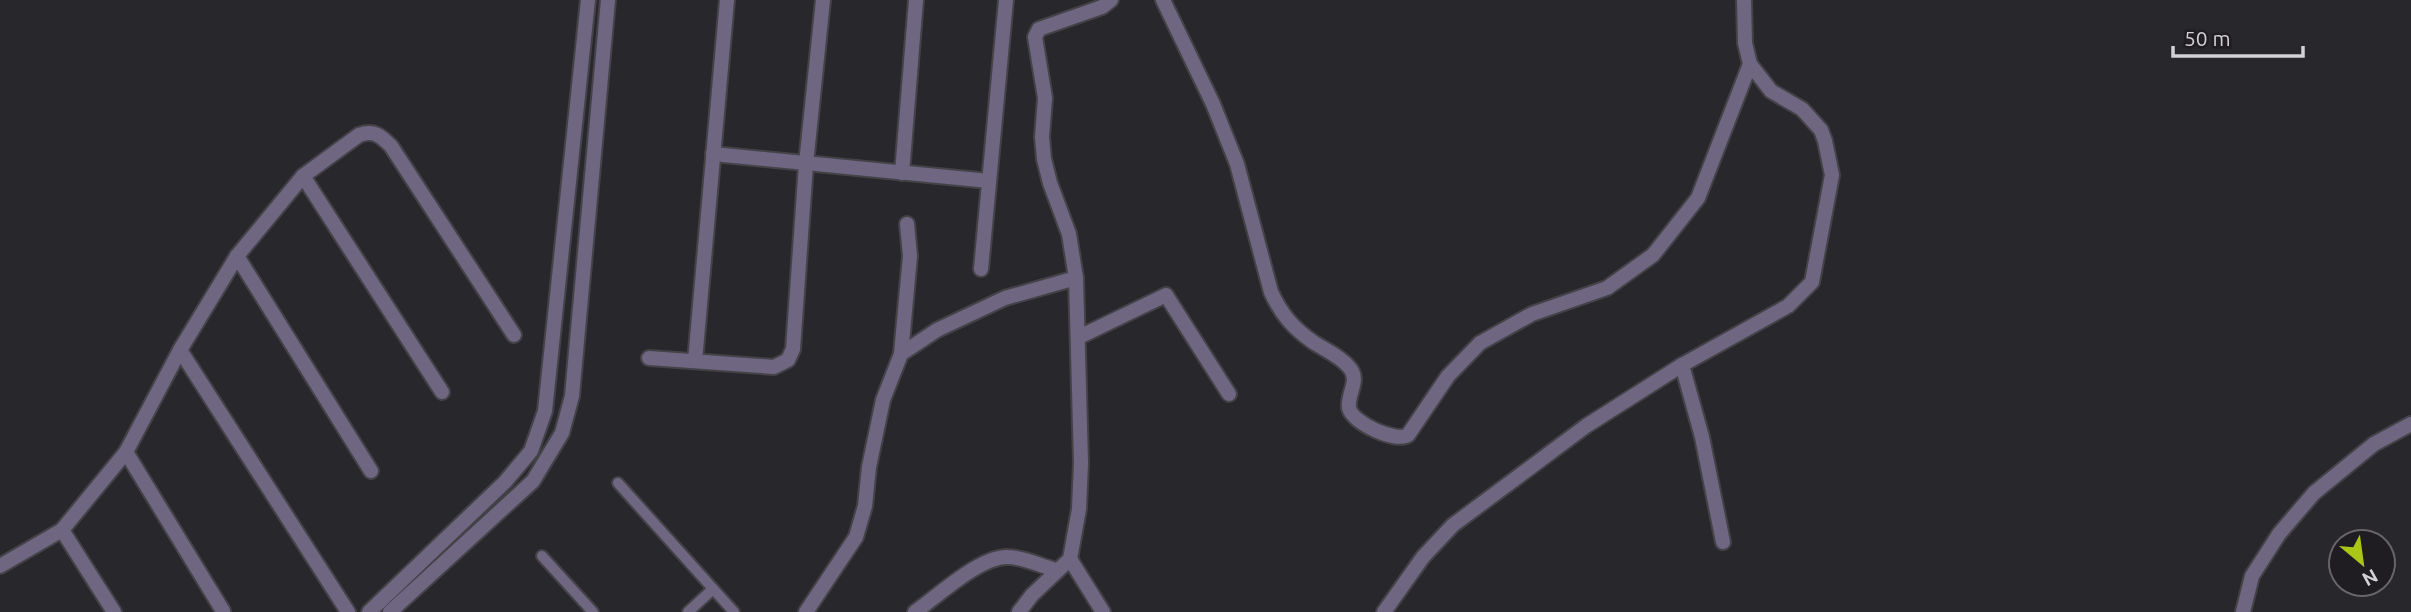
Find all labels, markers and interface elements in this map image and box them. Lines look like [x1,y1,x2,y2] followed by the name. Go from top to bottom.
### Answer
[2173,14,2302,58] scale bar
[2184,26,2231,50] text: 50 m
[2327,528,2397,598] north arrow
[2359,565,2382,591] text: N

